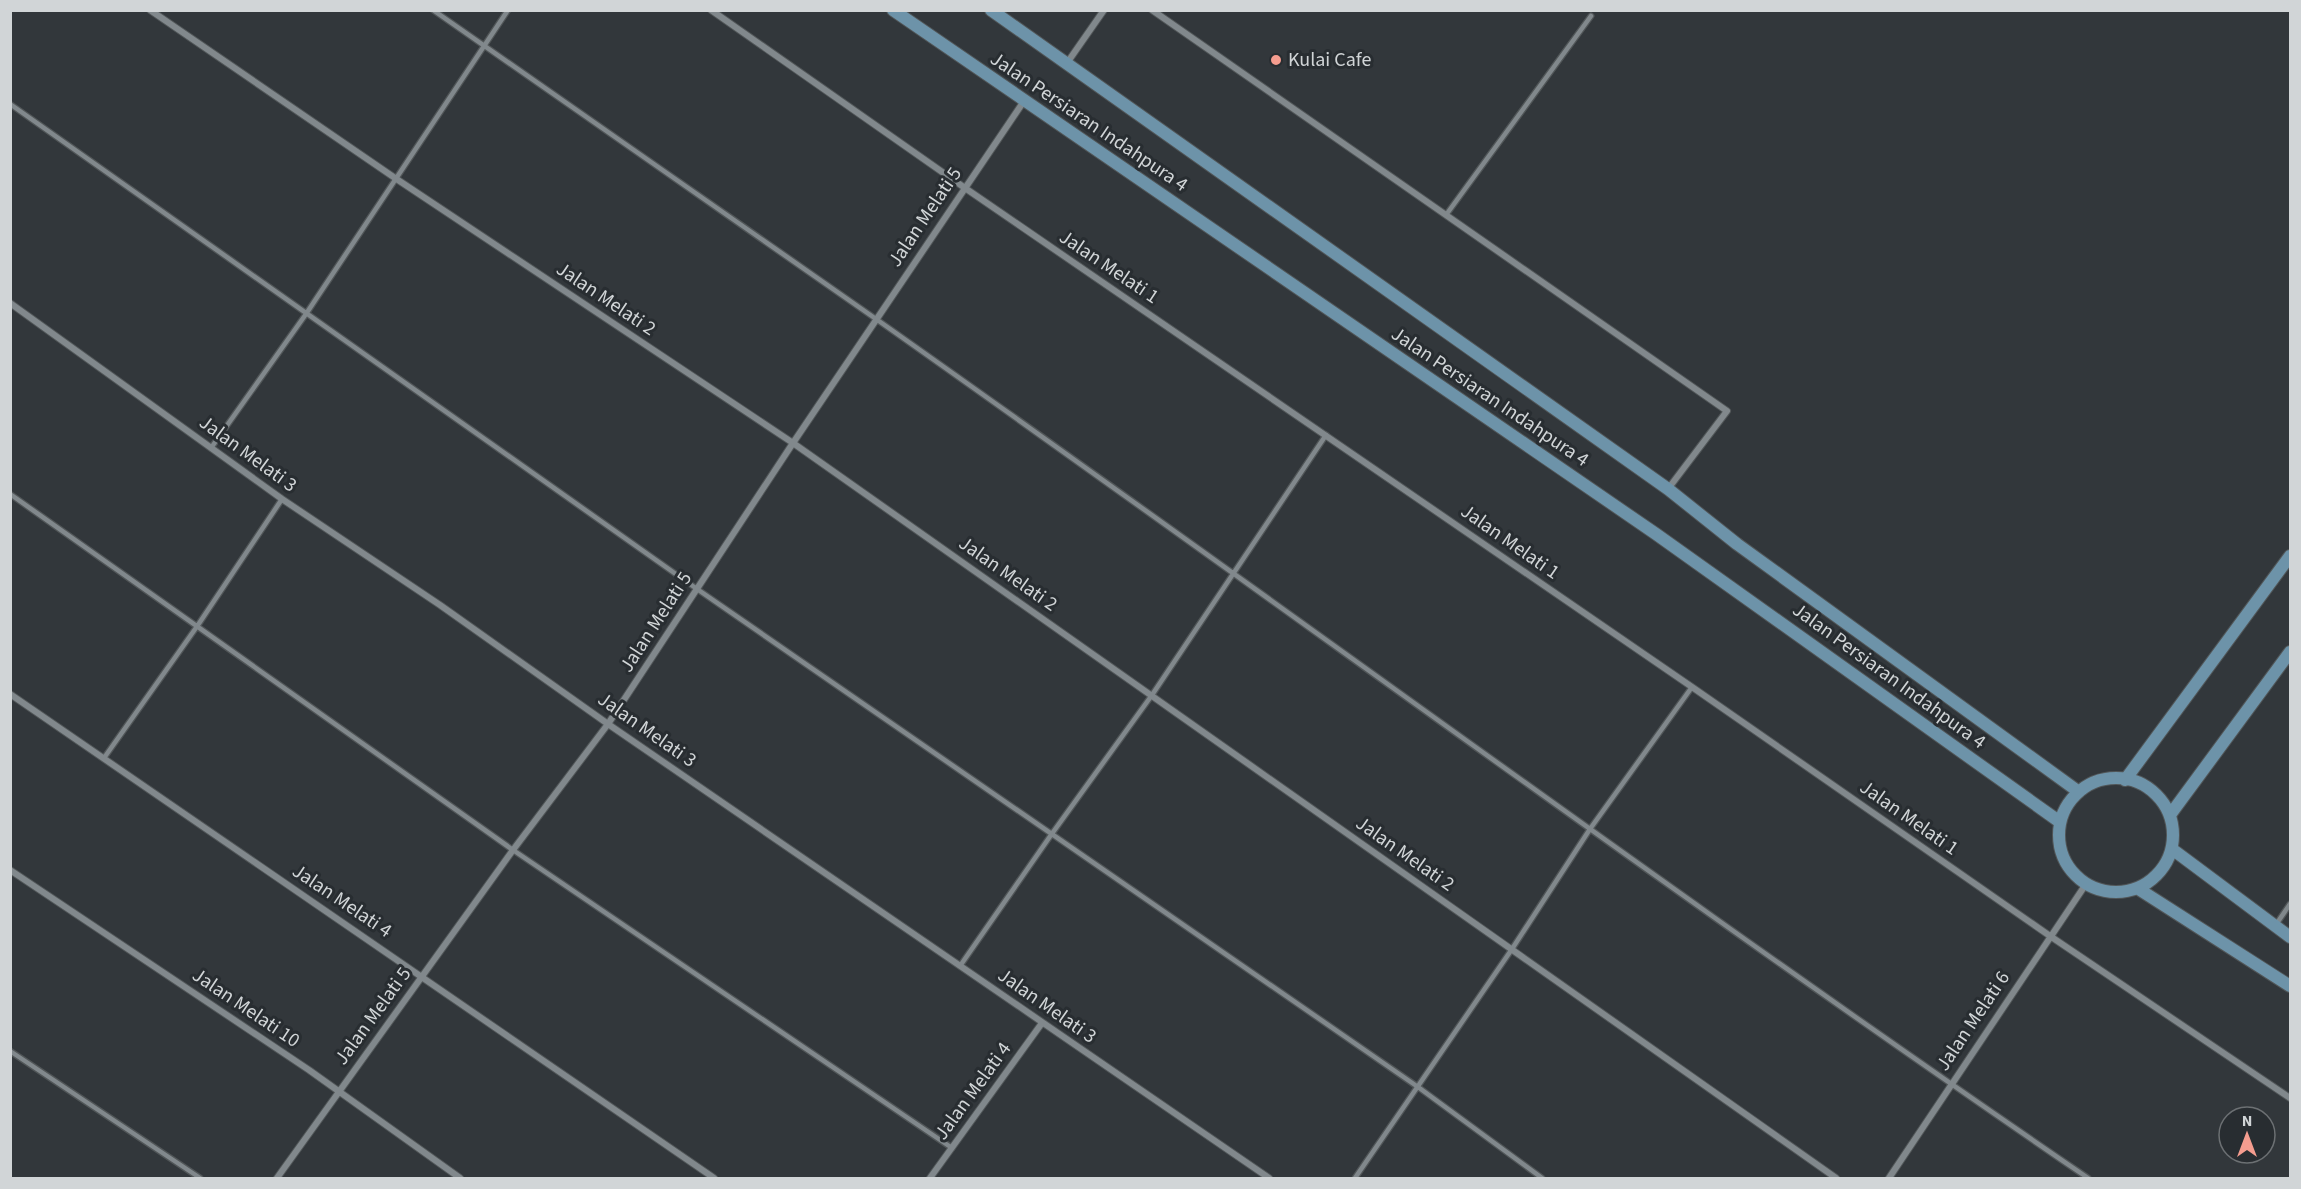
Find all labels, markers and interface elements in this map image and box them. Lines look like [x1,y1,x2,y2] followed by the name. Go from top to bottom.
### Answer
[985,45,1193,199] street label: Jalan Persiaran Indahpura 4
[1288,46,1371,74] place label: Kulai Cafe
[1269,53,1283,67] marker: Kulai Cafe
[881,162,969,272] street label: Jalan Melati 5
[1054,223,1164,311] street label: Jalan Melati 1
[551,255,661,343] street label: Jalan Melati 2
[1386,320,1594,474] street label: Jalan Persiaran Indahpura 4
[193,409,303,499] street label: Jalan Melati 3
[1455,498,1565,586] street label: Jalan Melati 1
[953,530,1063,618] street label: Jalan Melati 2
[613,566,699,678] street label: Jalan Melati 5
[1787,596,1992,756] street label: Jalan Persiaran Indahpura 4
[592,686,702,774] street label: Jalan Melati 3
[1854,774,1964,862] street label: Jalan Melati 1
[1350,810,1460,898] street label: Jalan Melati 2
[287,857,397,945] street label: Jalan Melati 4
[328,961,418,1071] street label: Jalan Melati 5
[186,962,306,1055] street label: Jalan Melati 10
[992,962,1102,1050] street label: Jalan Melati 3
[1929,966,2017,1076] street label: Jalan Melati 6
[928,1036,1018,1146] street label: Jalan Melati 4
[2217,1105,2277,1165] north arrow
[2242,1110,2252,1132] text: N

